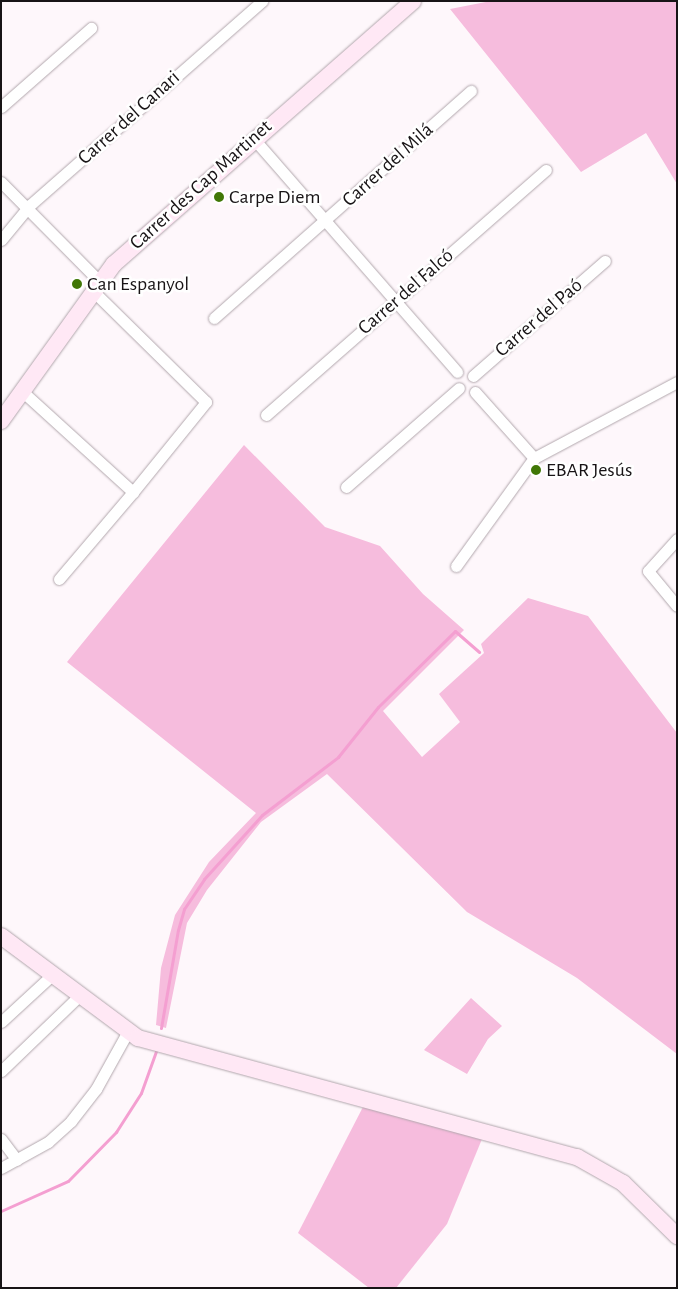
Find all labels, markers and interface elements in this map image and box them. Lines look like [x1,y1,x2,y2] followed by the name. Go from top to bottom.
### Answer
[73,66,185,170] street label: Carrer del Canari
[125,115,277,255] street label: Carrer des Cap Martinet
[338,118,438,212] street label: Carrer del Milá
[229,185,321,209] place label: Carpe Diem
[213,191,225,203] marker: Carpe Diem
[353,244,459,340] street label: Carrer del Falcó
[87,272,189,296] place label: Can Espanyol
[490,273,588,363] street label: Carrer del Paó
[71,278,83,290] marker: Can Espanyol
[546,458,632,482] place label: EBAR Jesús
[530,464,542,476] marker: EBAR Jesús

